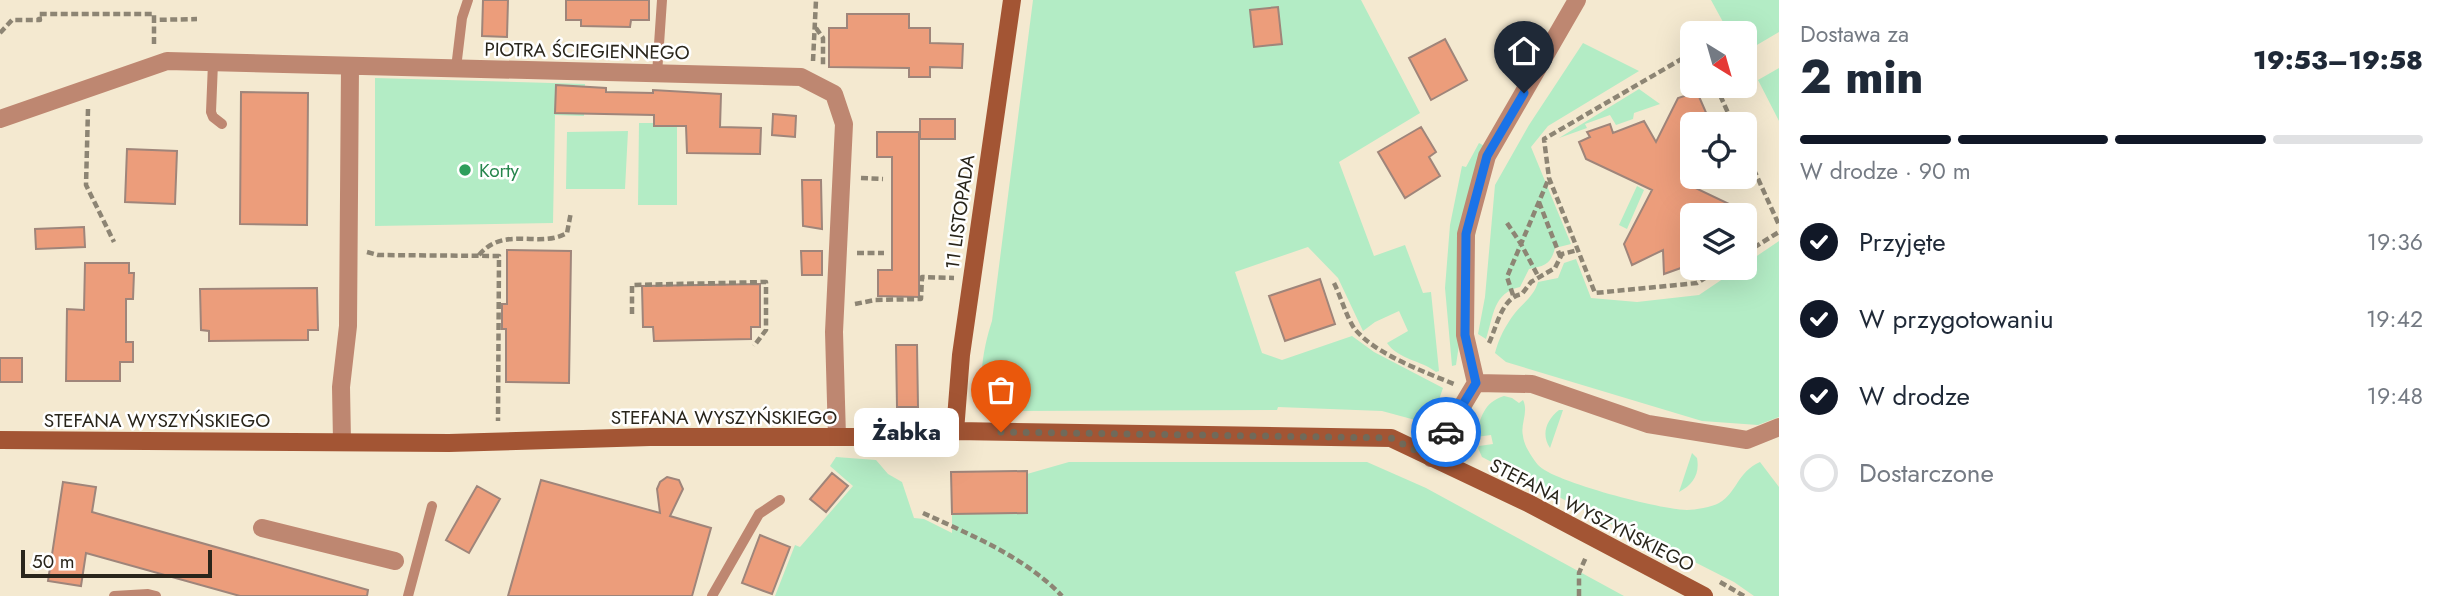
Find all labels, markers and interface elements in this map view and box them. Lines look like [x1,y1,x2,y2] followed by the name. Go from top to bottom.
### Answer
[1800,17,1909,51] text: Dostawa za
[1494,21,1554,93] pin
[1680,21,1757,98] north arrow
[1680,21,1757,280] map controls
[1505,32,1543,70] icon: home
[484,36,690,66] street label: PIOTRA ŚCIEGIENNEGO
[2253,41,2423,79] text: 19:53–19:58
[1800,44,1924,110] text: 2 min
[1680,112,1757,189] button: locate
[939,152,981,271] street label: 11 LISTOPADA
[1800,154,1971,188] text: W drodze · 90 m
[479,157,520,184] place label: Korty
[457,162,473,178] marker: Korty
[1680,203,1757,280] button: layers
[1800,223,1838,261] icon: check
[1859,223,1946,261] text: Przyjęte
[2367,225,2423,259] text: 19:36
[1800,300,1838,338] icon: check
[1859,300,2054,338] text: W przygotowaniu
[2366,302,2423,336] text: 19:42
[971,360,1031,432] pin
[982,371,1020,409] icon: bag
[1800,377,1838,415] icon: check
[1859,377,1970,415] text: W drodze
[2367,379,2423,413] text: 19:48
[1411,397,1481,467] courier
[611,404,837,431] street label: STEFANA WYSZYŃSKIEGO
[44,407,270,434] street label: STEFANA WYSZYŃSKIEGO
[854,408,959,457] callout: Żabka
[1427,413,1465,451] icon: car
[872,415,941,449] text: Żabka
[1485,452,1699,578] street label: STEFANA WYSZYŃSKIEGO
[1859,454,1994,492] text: Dostarczone
[21,547,212,579] scale bar
[32,548,75,575] text: 50 m

